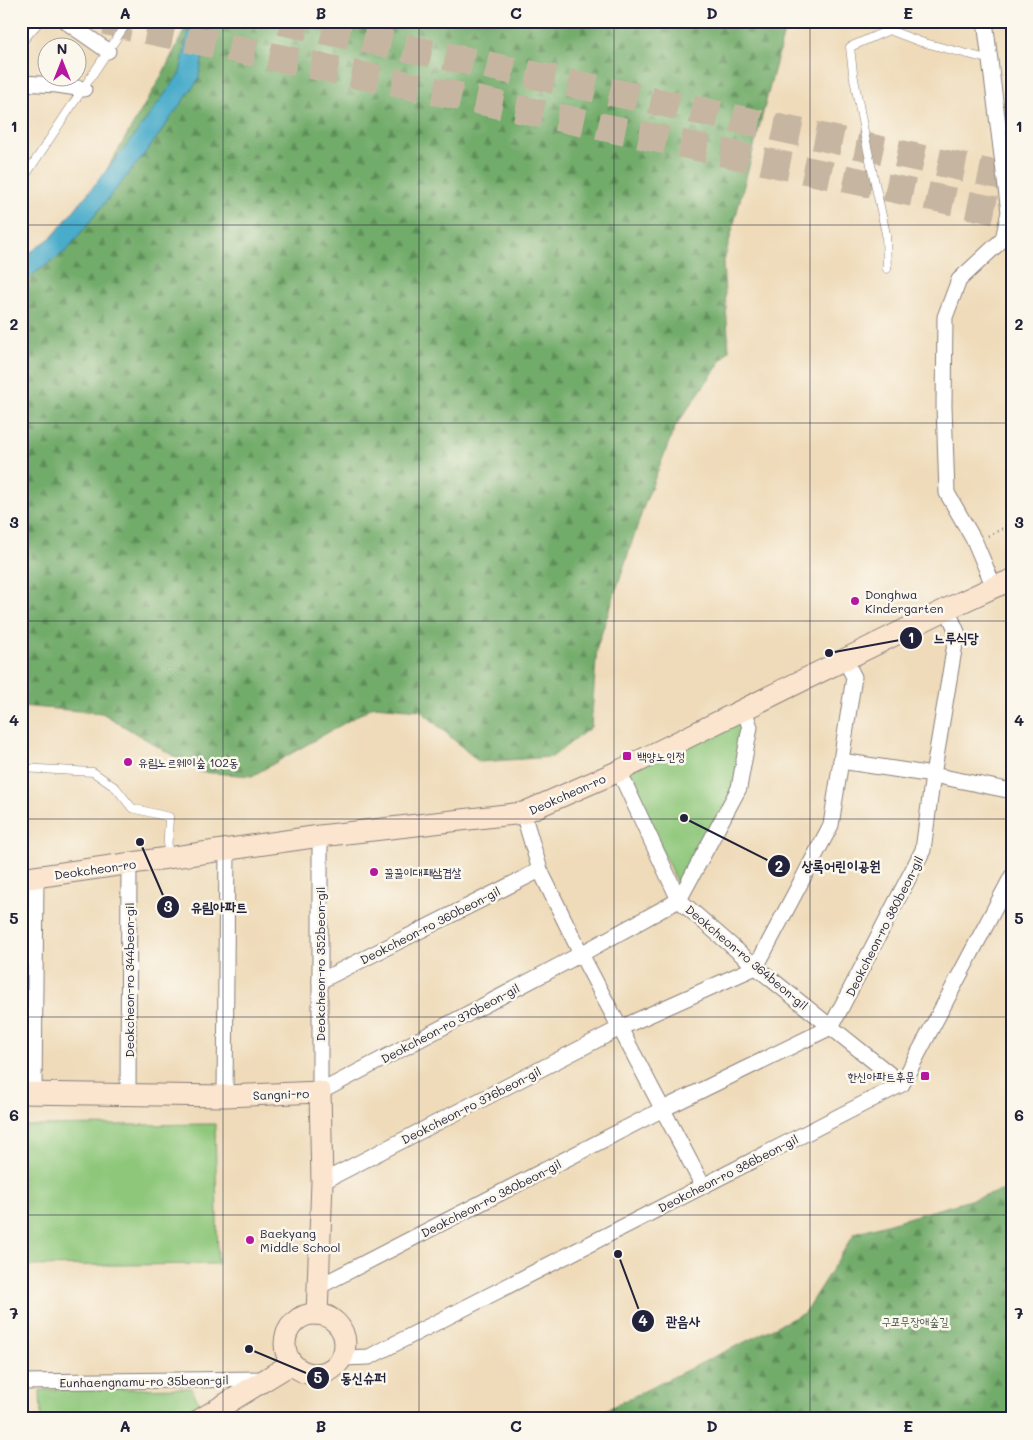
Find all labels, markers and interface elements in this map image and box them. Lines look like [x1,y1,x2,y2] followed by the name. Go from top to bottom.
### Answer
[119,2,131,23] text: A
[316,2,326,23] text: B
[510,2,522,23] text: C
[706,2,718,23] text: D
[903,2,913,23] text: E
[38,38,88,88] north arrow
[57,39,67,58] text: N
[10,115,18,136] text: 1
[1015,115,1023,136] text: 1
[10,313,19,334] text: 2
[1015,313,1024,334] text: 2
[9,511,19,532] text: 3
[1014,511,1024,532] text: 3
[865,586,943,616] place label: Donghwa Kindergarten
[849,595,861,607] marker: Donghwa Kindergarten
[898,624,988,653] callout: 느루식당
[908,627,914,647] text: 1
[933,628,979,647] text: 느루식당
[9,709,19,730] text: 4
[1014,709,1024,730] text: 4
[637,748,685,764] place label: 백양노인정
[621,750,633,762] marker: 백양노인정
[138,754,239,770] place label: 유림노르웨이숲 102동
[122,756,134,768] marker: 유림노르웨이숲 102동
[526,770,608,818] street label: Deokcheon-ro
[767,852,891,881] callout: 상록어린이공원
[842,853,926,999] street label: Deokcheon-ro 380beon-gil
[53,855,137,883] street label: Deokcheon-ro
[775,856,783,876] text: 2
[802,856,880,875] text: 상록어린이공원
[384,864,462,880] place label: 꿀꿀이대패삼겹살
[368,866,380,878] marker: 꿀꿀이대패삼겹살
[357,883,503,967] street label: Deokcheon-ro 360beon-gil
[312,887,328,1041] street label: Deokcheon-ro 352beon-gil
[156,892,257,921] callout: 유림아파트
[163,896,173,916] text: 3
[191,897,247,916] text: 유림아파트
[682,901,812,1013] street label: Deokcheon-ro 364beon-gil
[121,903,137,1057] street label: Deokcheon-ro 344beon-gil
[9,907,19,928] text: 5
[1014,907,1024,928] text: 5
[378,980,522,1066] street label: Deokcheon-ro 370beon-gil
[398,1063,544,1147] street label: Deokcheon-ro 376beon-gil
[847,1068,915,1084] place label: 한신아파트후문
[919,1070,931,1082] marker: 한신아파트후문
[253,1085,309,1103] street label: Sangni-ro
[9,1104,19,1125] text: 6
[1014,1104,1024,1125] text: 6
[655,1131,801,1215] street label: Deokcheon-ro 386beon-gil
[418,1156,564,1240] street label: Deokcheon-ro 380beon-gil
[260,1225,341,1255] place label: Baekyang Middle School
[244,1234,256,1246] marker: Baekyang Middle School
[10,1302,19,1323] text: 7
[1015,1302,1024,1323] text: 7
[631,1307,710,1336] callout: 관음사
[638,1310,648,1330] text: 4
[666,1311,701,1330] text: 관음사
[881,1313,949,1329] park label: 구포무장애숲길
[306,1364,396,1393] callout: 동신슈퍼
[314,1367,323,1387] text: 5
[340,1368,386,1387] text: 동신슈퍼
[59,1372,229,1390] street label: Eunhaengnamu-ro 35beon-gil
[119,1415,131,1436] text: A
[316,1415,326,1436] text: B
[510,1415,522,1436] text: C
[706,1415,718,1436] text: D
[903,1415,913,1436] text: E

